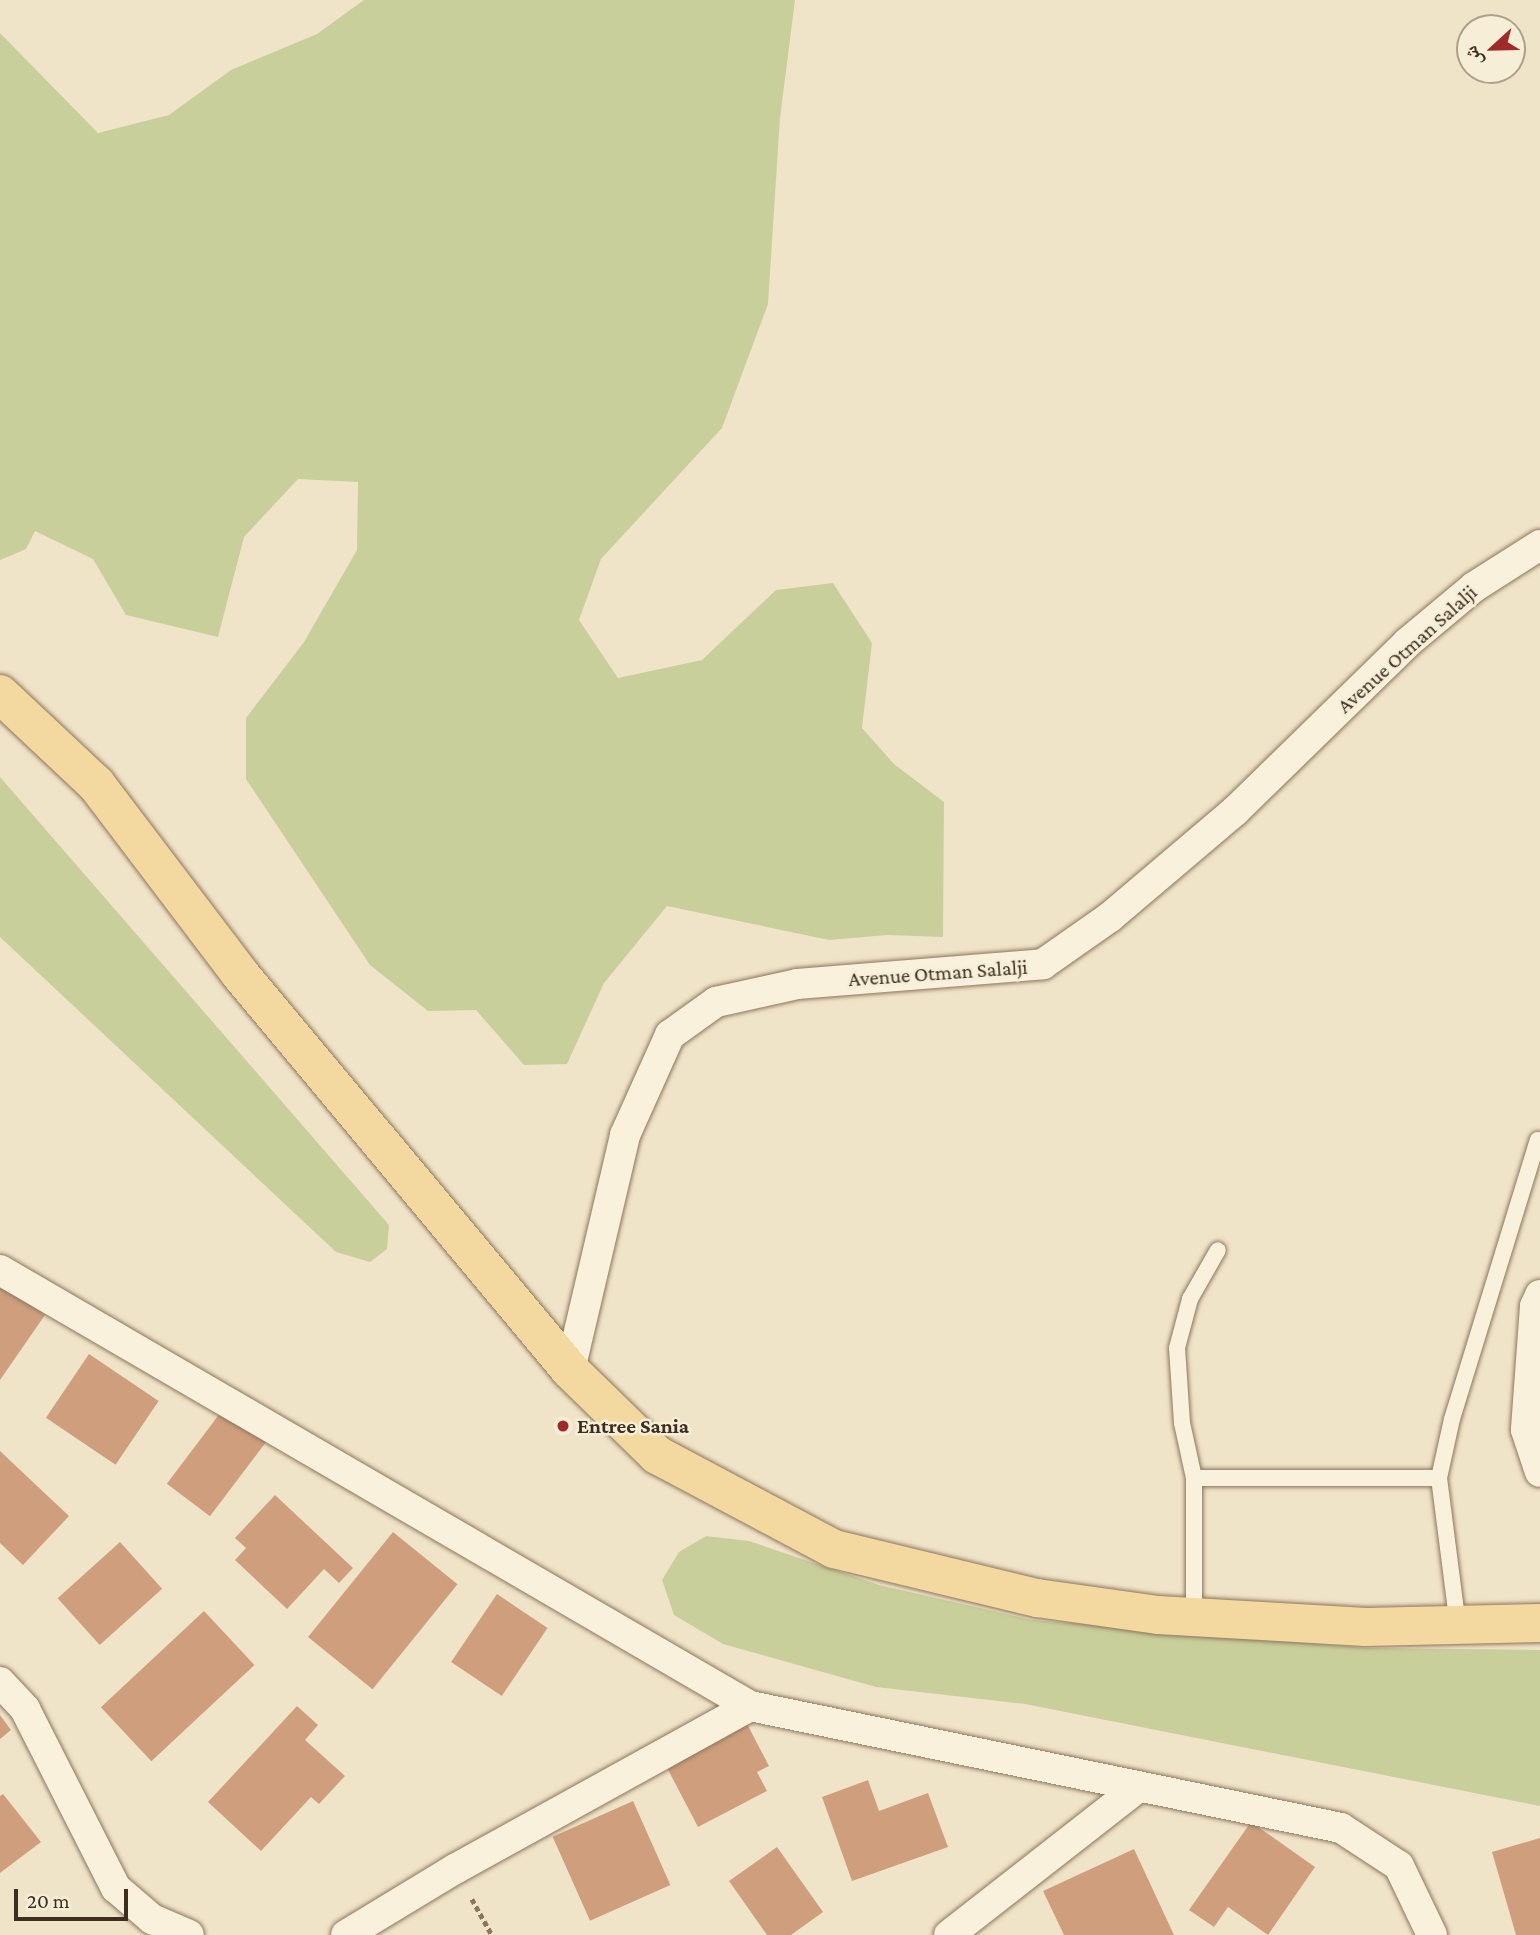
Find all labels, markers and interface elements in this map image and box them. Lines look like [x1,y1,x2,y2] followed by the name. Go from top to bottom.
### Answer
[1456,14,1526,84] north arrow
[1459,43,1486,70] text: ش
[1332,580,1482,718] street label: Avenue Otman Salalji
[848,954,1028,992] street label: Avenue Otman Salalji
[577,1413,689,1439] place label: Entree Sania
[555,1418,571,1434] marker: Entree Sania
[18,1876,131,1920] scale bar
[27,1889,70,1913] text: 20 m

